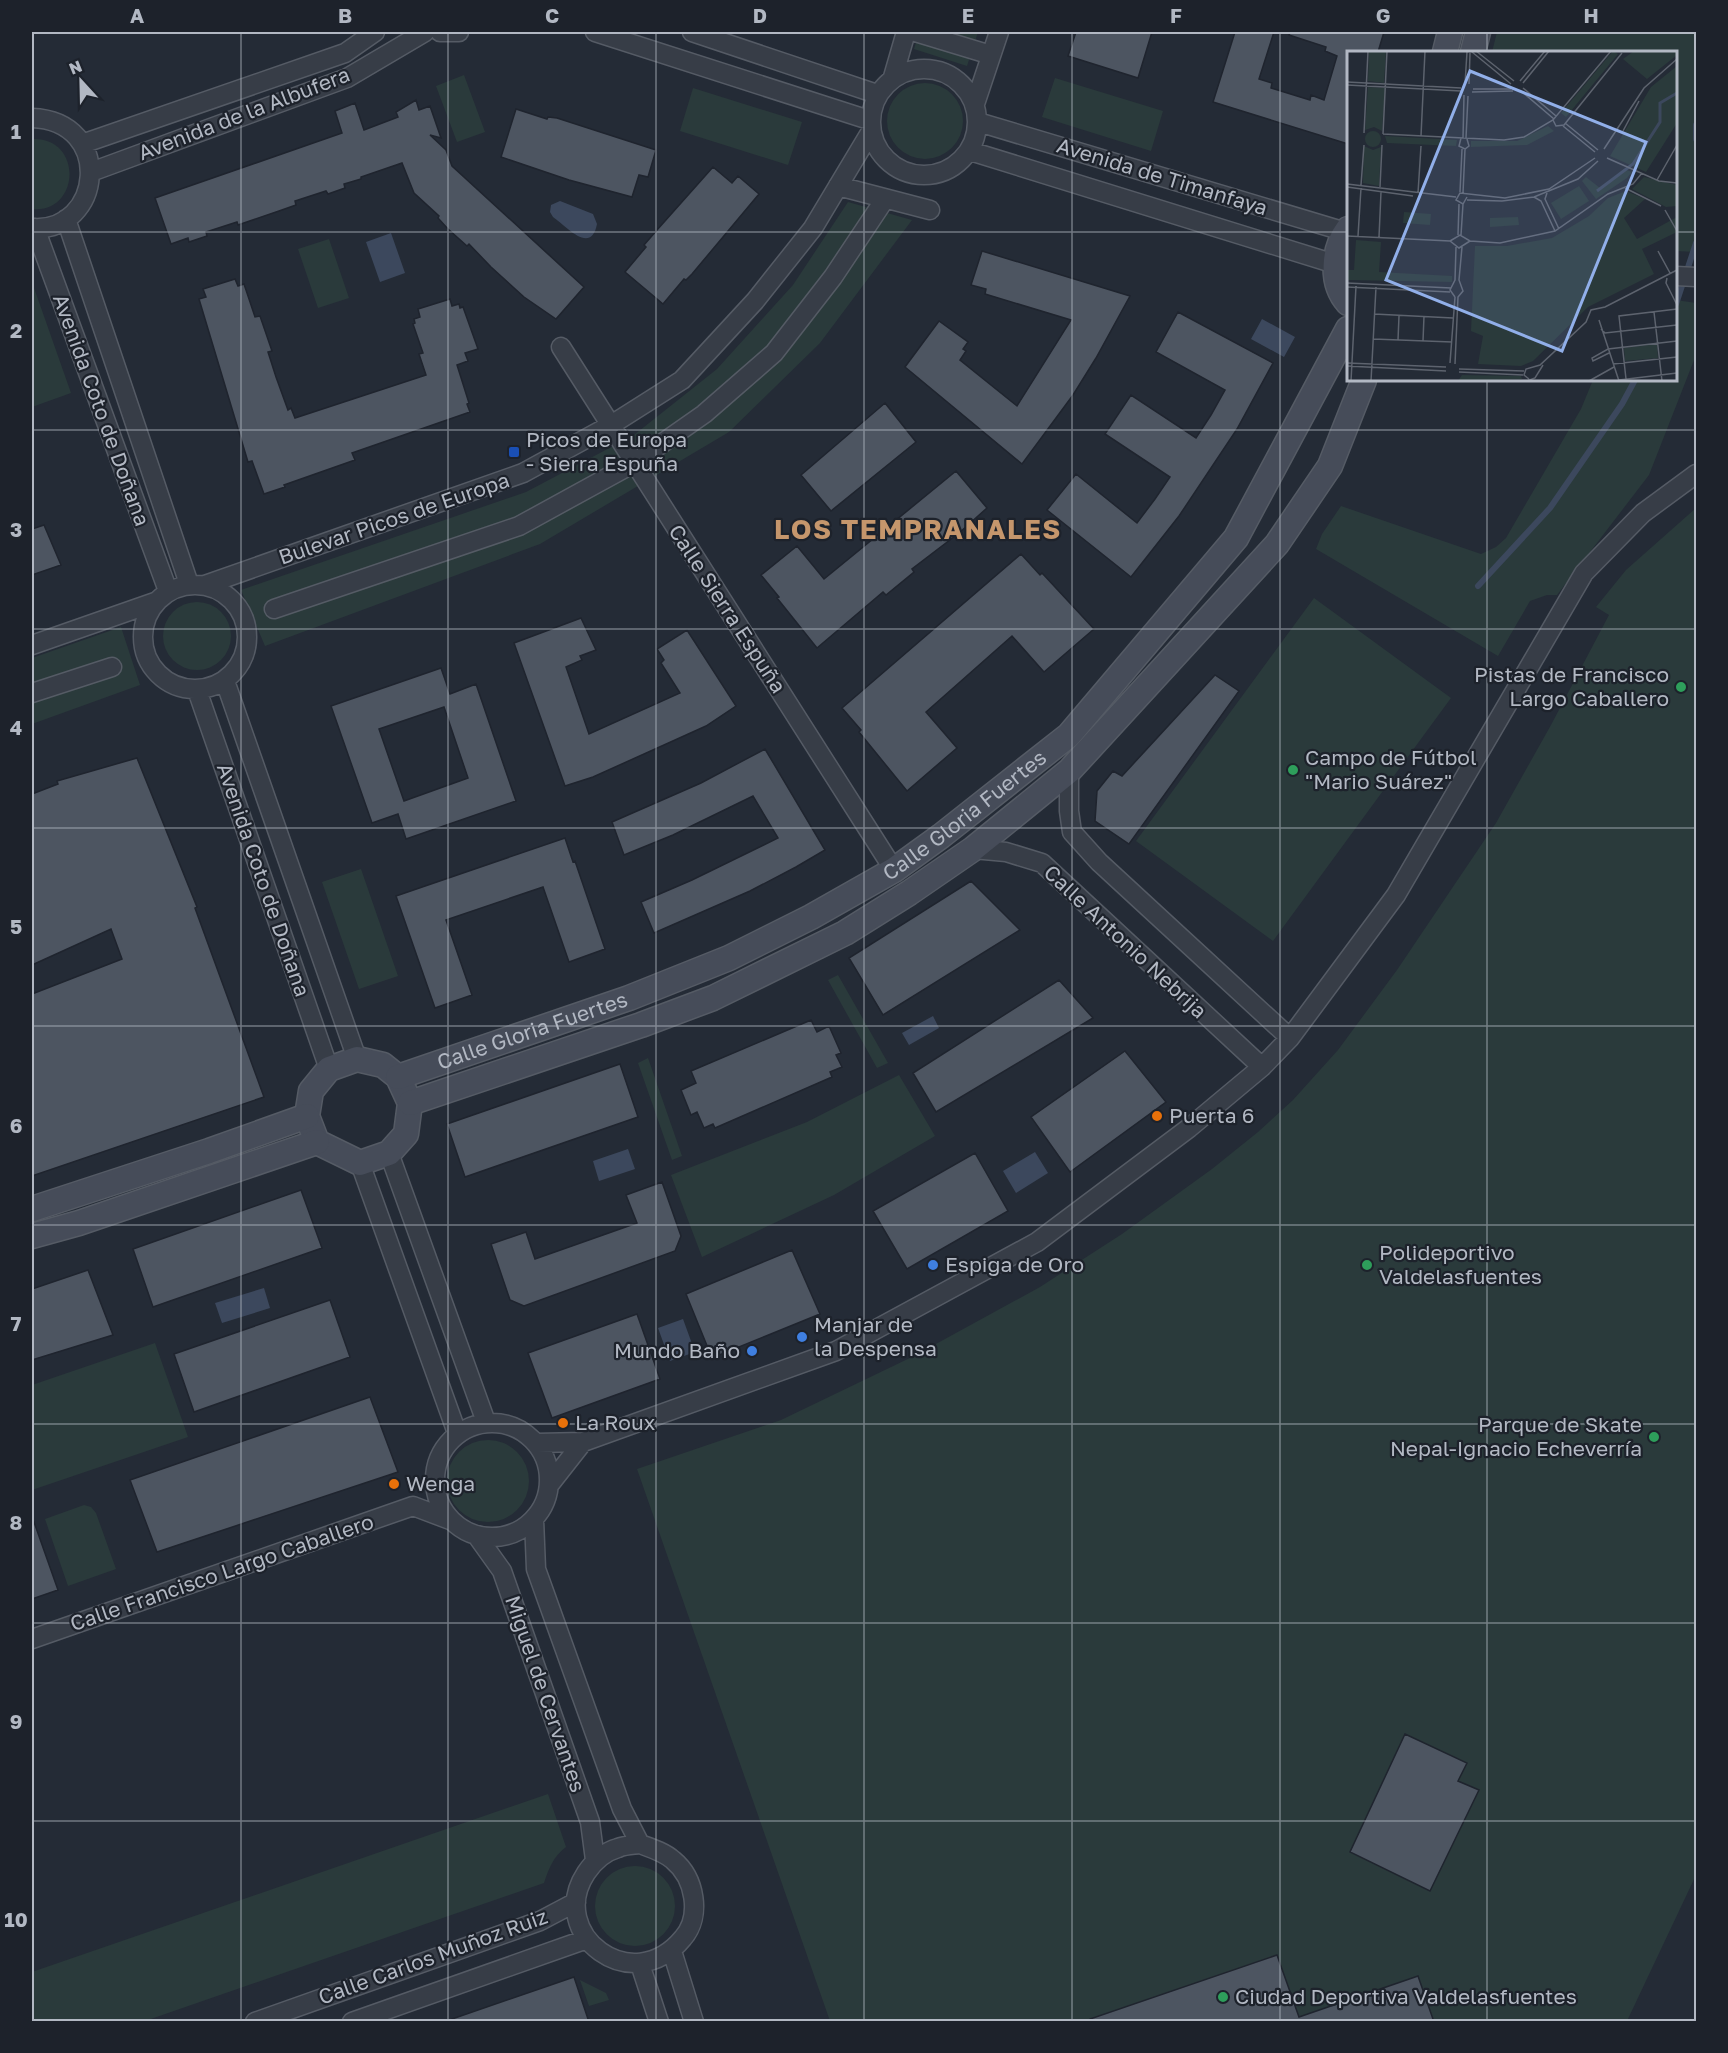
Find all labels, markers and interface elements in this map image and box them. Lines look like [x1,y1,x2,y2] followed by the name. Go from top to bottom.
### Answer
[130,3,144,27] text: A
[338,3,352,27] text: B
[545,3,559,27] text: C
[753,3,767,27] text: D
[962,3,974,27] text: E
[1170,3,1182,27] text: F
[1376,3,1390,27] text: G
[1583,3,1599,27] text: H
[51,51,111,111] north arrow
[1347,51,1677,381] inset map
[66,56,85,79] text: N
[134,61,353,165] street label: Avenida de la Albufera
[11,119,21,143] text: 1
[1054,132,1271,220] street label: Avenida de Timanfaya
[48,290,156,529] street label: Avenida Coto de Doñana
[10,318,22,342] text: 2
[526,426,687,476] place label: Picos de Europa - Sierra Espuña
[507,445,521,459] marker: Picos de Europa - Sierra Espuña
[275,466,513,570] street label: Bulevar Picos de Europa
[774,513,1062,545] district label: LOS TEMPRANALES
[10,517,22,541] text: 3
[664,519,792,698] street label: Calle Sierra Espuña
[1474,661,1669,711] place label: Pistas de Francisco Largo Caballero
[1674,680,1688,694] marker: Pistas de Francisco Largo Caballero
[10,715,22,739] text: 4
[878,744,1051,886] street label: Calle Gloria Fuertes
[1305,744,1477,794] place label: Campo de Fútbol "Mario Suárez"
[212,759,316,1000] street label: Avenida Coto de Doñana
[1286,763,1300,777] marker: Campo de Fútbol "Mario Suárez"
[1039,859,1213,1024] street label: Calle Antonio Nebrija
[10,914,22,938] text: 5
[433,986,631,1075] street label: Calle Gloria Fuertes
[1169,1102,1254,1128] place label: Puerta 6
[1150,1109,1164,1123] marker: Puerta 6
[10,1113,22,1137] text: 6
[1379,1239,1542,1289] place label: Polideportivo Valdelasfuentes
[945,1251,1084,1277] place label: Espiga de Oro
[926,1258,940,1272] marker: Espiga de Oro
[1360,1258,1374,1272] marker: Polideportivo Valdelasfuentes
[11,1311,22,1335] text: 7
[814,1311,937,1361] place label: Manjar de la Despensa
[795,1330,809,1344] marker: Manjar de la Despensa
[614,1337,740,1363] place label: Mundo Baño
[745,1344,759,1358] marker: Mundo Baño
[575,1409,656,1435] place label: La Roux
[1390,1411,1642,1461] place label: Parque de Skate Nepal-Ignacio Echeverría
[556,1416,570,1430] marker: La Roux
[1647,1430,1661,1444] marker: Parque de Skate Nepal-Ignacio Echeverría
[406,1470,475,1496] place label: Wenga
[387,1477,401,1491] marker: Wenga
[67,1508,377,1636] street label: Calle Francisco Largo Caballero
[10,1510,22,1534] text: 8
[500,1592,592,1796] street label: Miguel de Cervantes
[10,1709,22,1733] text: 9
[315,1902,551,2010] street label: Calle Carlos Muñoz Ruiz
[4,1907,28,1931] text: 10
[1235,1983,1577,2009] place label: Ciudad Deportiva Valdelasfuentes
[1216,1990,1230,2004] marker: Ciudad Deportiva Valdelasfuentes

